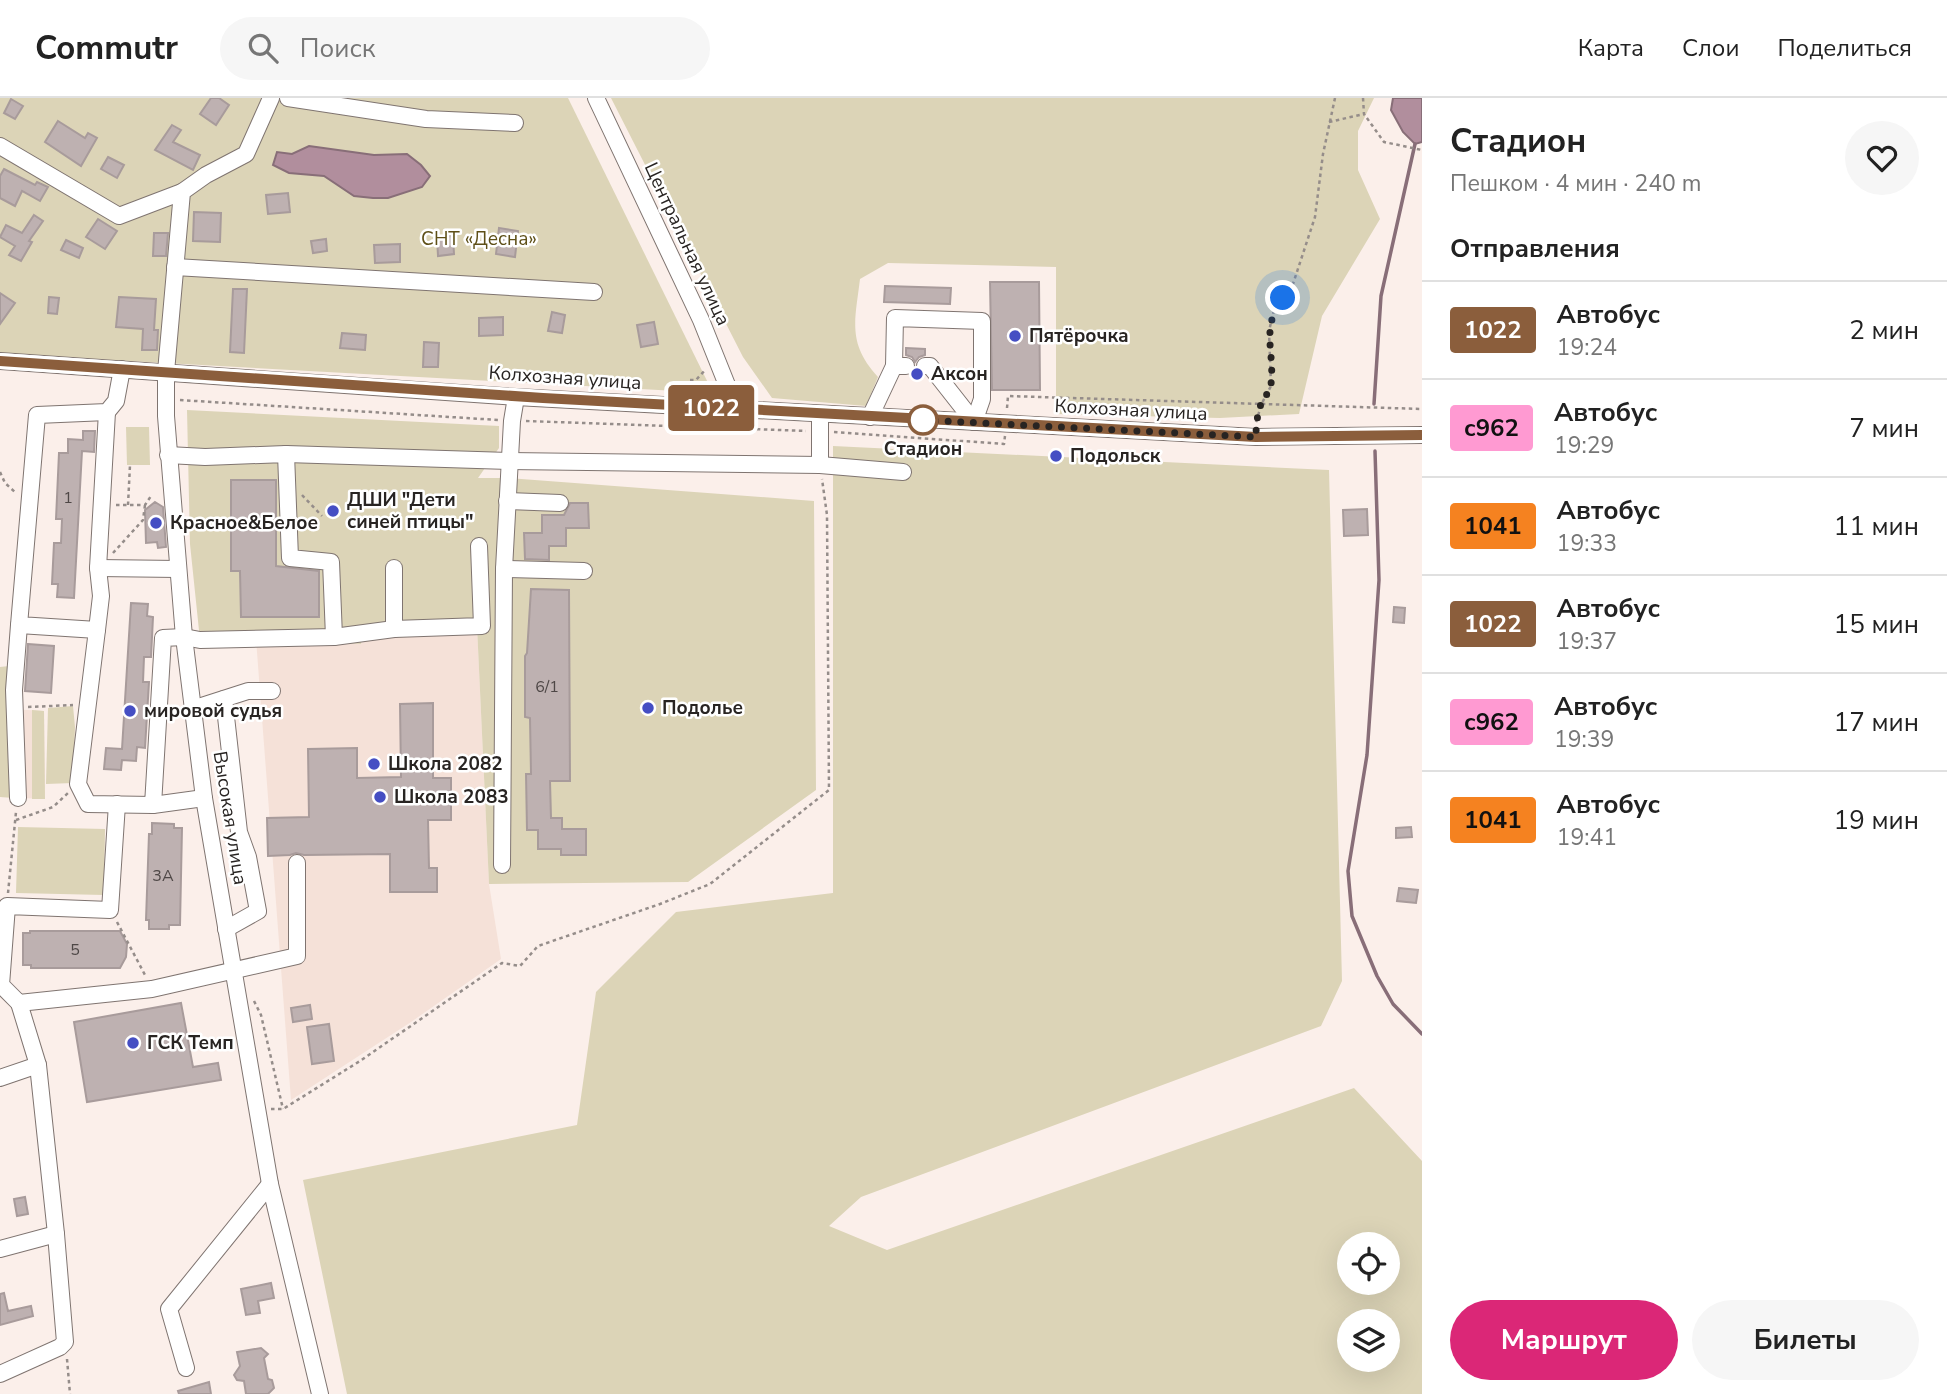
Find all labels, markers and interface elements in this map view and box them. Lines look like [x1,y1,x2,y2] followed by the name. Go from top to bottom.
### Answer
[220,17,710,80] search box
[35,26,178,71] text: Commutr
[244,29,282,67] icon: search
[300,31,375,66] text: Поиск
[1578,32,1644,64] text: Карта
[1682,32,1739,64] text: Слои
[1777,32,1912,64] text: Поделиться
[1450,119,1586,164] text: Стадион
[1845,121,1919,195] button: heart
[638,158,736,330] street label: Центральная улица
[1450,168,1701,199] text: Пешком · 4 мин · 240 m
[421,226,537,252] park label: СНТ «Десна»
[1450,231,1620,266] text: Отправления
[1265,280,1300,315] your location
[1557,297,1660,332] text: Автобус
[1849,313,1919,348] text: 2 мин
[1464,314,1522,346] text: 1022
[1029,323,1129,349] place label: Пятёрочка
[1007,328,1023,344] marker: Пятёрочка
[1557,332,1617,363] text: 19:24
[488,360,642,396] street label: Колхозная улица
[931,361,988,387] place label: Аксон
[909,366,925,382] marker: Аксон
[662,385,760,431] line badge: 1022
[682,392,740,424] text: 1022
[1054,393,1208,427] street label: Колхозная улица
[1554,395,1657,430] text: Автобус
[908,405,938,435] marker: Стадион
[1849,411,1919,446] text: 7 мин
[1464,412,1519,444] text: с962
[1554,430,1614,461] text: 19:29
[884,436,962,462] place label: Стадион
[1070,443,1161,469] place label: Подольск
[1048,448,1064,464] marker: Подольск
[63,487,73,509] house number: 1
[347,487,473,535] place label: ДШИ "Дети синей птицы"
[1557,493,1660,528] text: Автобус
[325,503,341,519] marker: ДШИ "Дети синей птицы"
[1834,509,1919,544] text: 11 мин
[170,510,318,536] place label: Красное&Белое
[1464,510,1522,542] text: 1041
[148,515,164,531] marker: Красное&Белое
[1557,528,1617,559] text: 19:33
[1557,591,1660,626] text: Автобус
[1834,607,1919,642] text: 15 мин
[1464,608,1522,640] text: 1022
[1557,626,1617,657] text: 19:37
[535,676,559,698] house number: 6/1
[1554,689,1657,724] text: Автобус
[662,695,743,721] place label: Подолье
[144,698,282,724] place label: мировой судья
[640,700,656,716] marker: Подолье
[122,703,138,719] marker: мировой судья
[1834,705,1919,740] text: 17 мин
[1464,706,1519,738] text: с962
[1554,724,1614,755] text: 19:39
[207,749,253,887] street label: Высокая улица
[388,751,503,777] place label: Школа 2082
[366,756,382,772] marker: Школа 2082
[394,784,509,810] place label: Школа 2083
[1557,787,1660,822] text: Автобус
[372,789,388,805] marker: Школа 2083
[1834,803,1919,838] text: 19 мин
[1464,804,1522,836] text: 1041
[1557,822,1617,853] text: 19:41
[152,865,174,887] house number: 3А
[70,939,80,961] house number: 5
[147,1030,234,1056] place label: ГСК Темп
[125,1035,141,1051] marker: ГСК Темп
[1337,1232,1400,1372] map controls
[1337,1232,1400,1295] button: locate
[1450,1300,1678,1380] button: Маршрут
[1692,1300,1919,1380] button: Билеты
[1337,1309,1400,1372] button: layers

